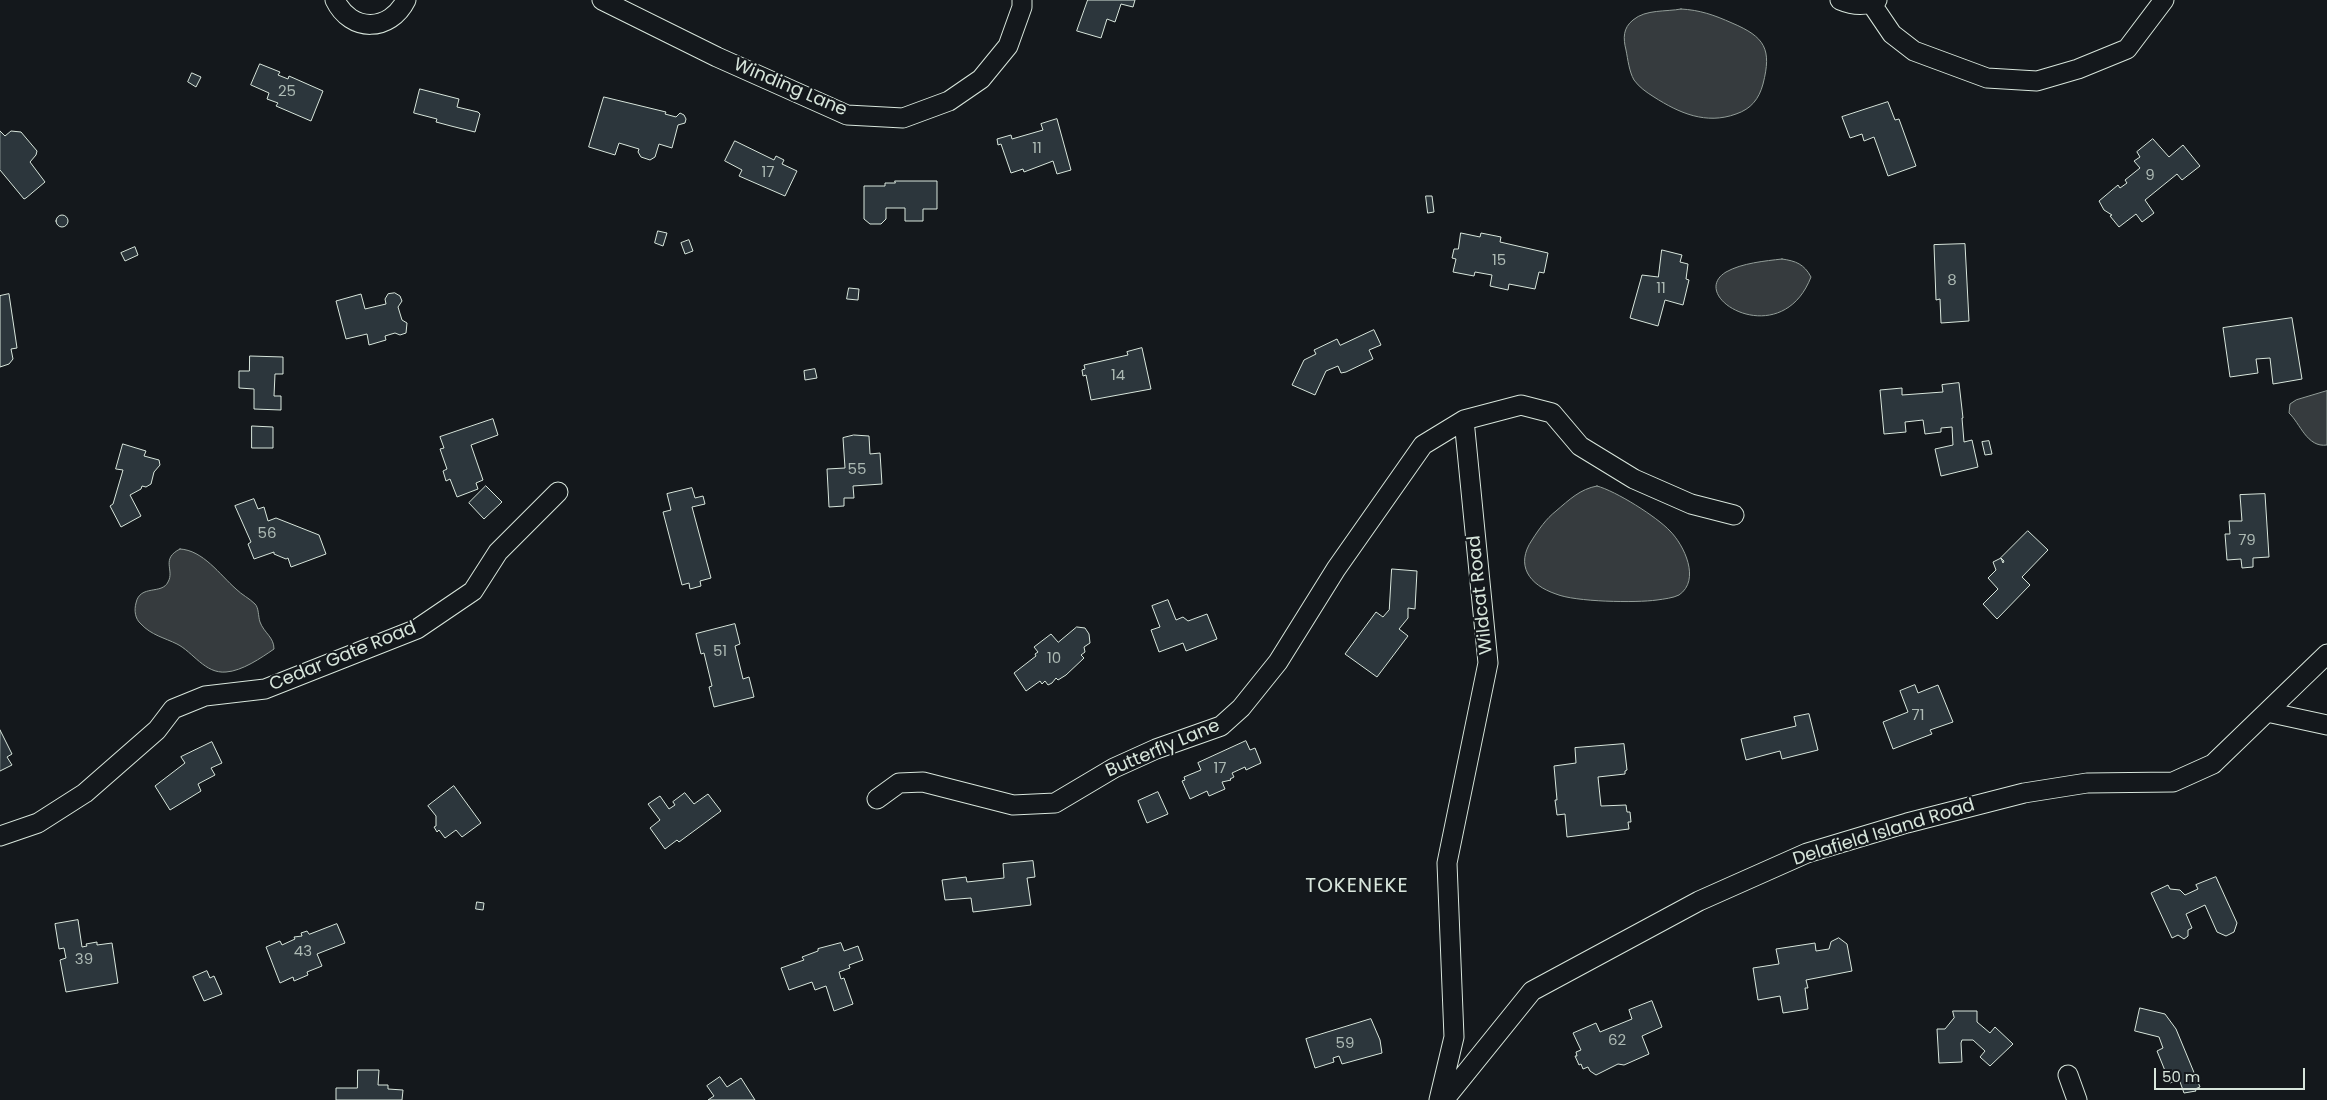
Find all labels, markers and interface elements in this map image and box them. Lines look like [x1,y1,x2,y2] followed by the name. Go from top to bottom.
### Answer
[730,54,850,122] street label: Winding Lane
[278,83,296,101] house number: 25
[1032,140,1042,158] house number: 11
[762,164,774,182] house number: 17
[2145,167,2155,185] house number: 9
[1492,252,1506,270] house number: 15
[1947,272,1957,290] house number: 8
[1656,280,1666,298] house number: 11
[1111,367,1125,385] house number: 14
[848,461,866,479] house number: 55
[258,525,276,543] house number: 56
[2238,532,2256,550] house number: 79
[1464,534,1498,656] street label: Wildcat Road
[266,618,420,696] street label: Cedar Gate Road
[713,643,727,661] house number: 51
[1047,650,1061,668] house number: 10
[1912,707,1924,725] house number: 71
[1103,715,1223,783] street label: Butterfly Lane
[1214,760,1226,778] house number: 17
[1790,795,1978,871] street label: Delafield Island Road
[1304,875,1410,899] district label: TOKENEKE
[294,943,312,961] house number: 43
[75,951,93,969] house number: 39
[1608,1032,1626,1050] house number: 62
[1336,1035,1354,1053] house number: 59
[2157,1058,2308,1090] scale bar
[2162,1066,2200,1087] text: 50 m

